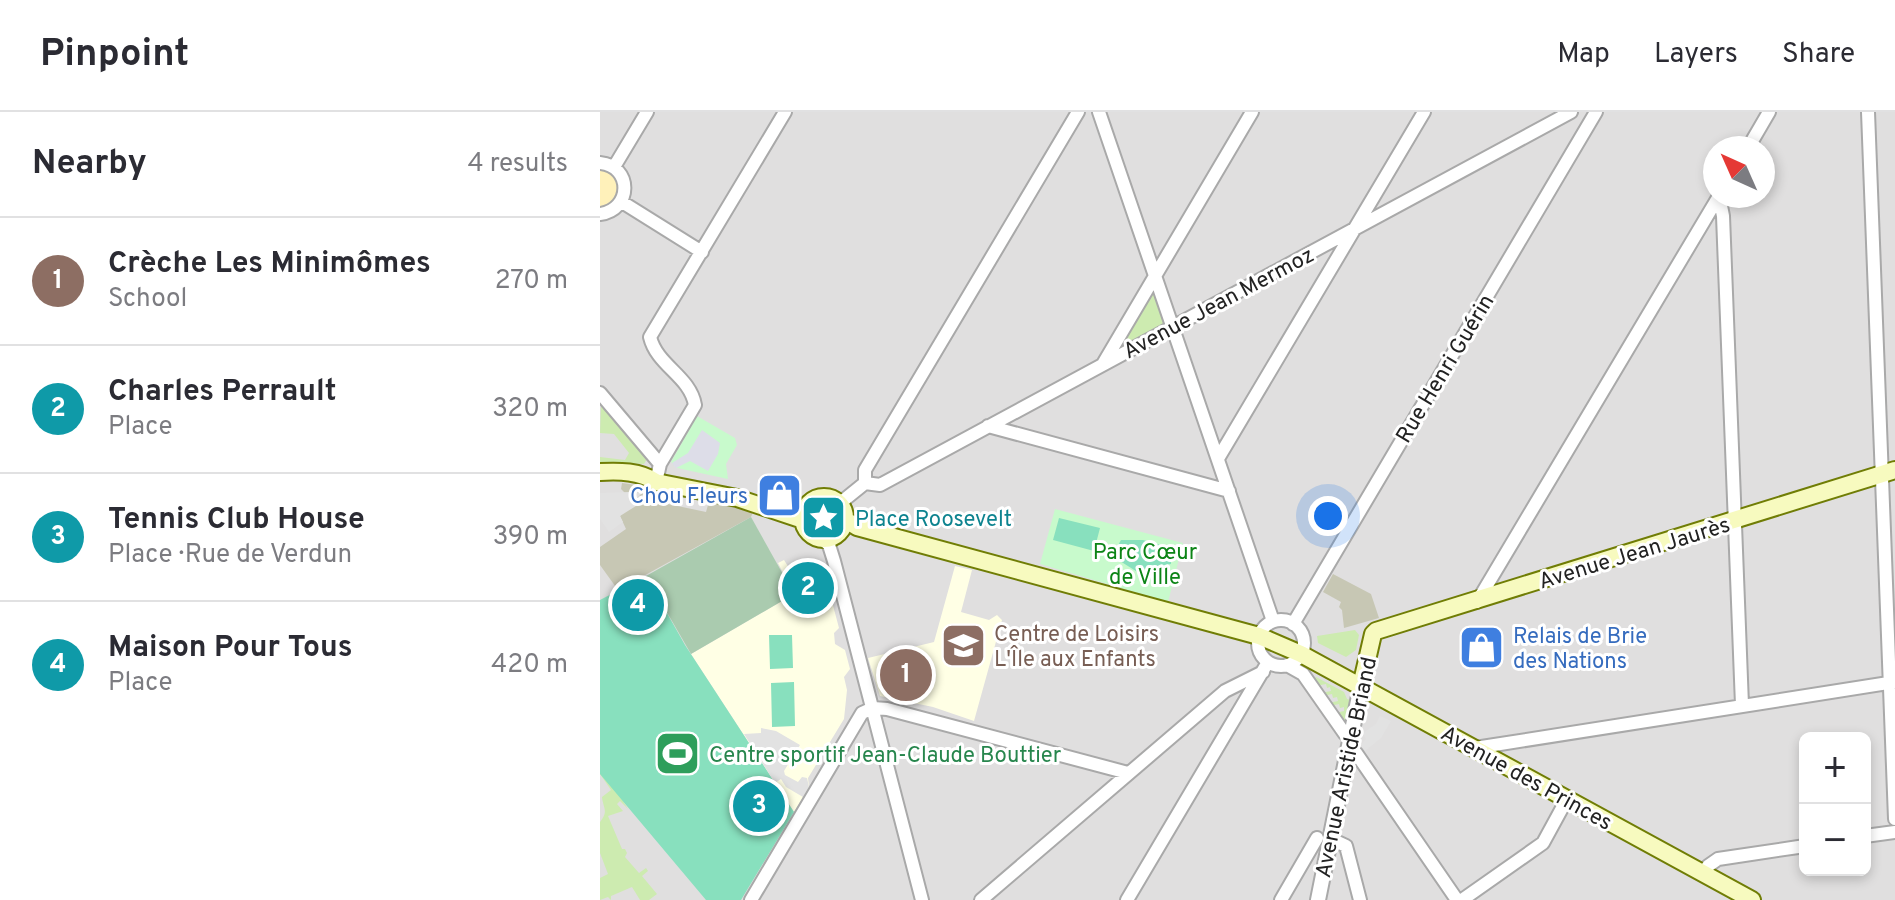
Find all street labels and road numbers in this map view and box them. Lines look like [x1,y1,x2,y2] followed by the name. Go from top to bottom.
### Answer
[1119,242,1319,366] street label: Avenue Jean Mermoz
[1391,290,1501,449] street label: Rue Henri Guérin
[1536,512,1734,596] street label: Avenue Jean Jaurès
[1311,655,1384,880] street label: Avenue Aristide Briand
[1435,721,1616,838] street label: Avenue des Princes

